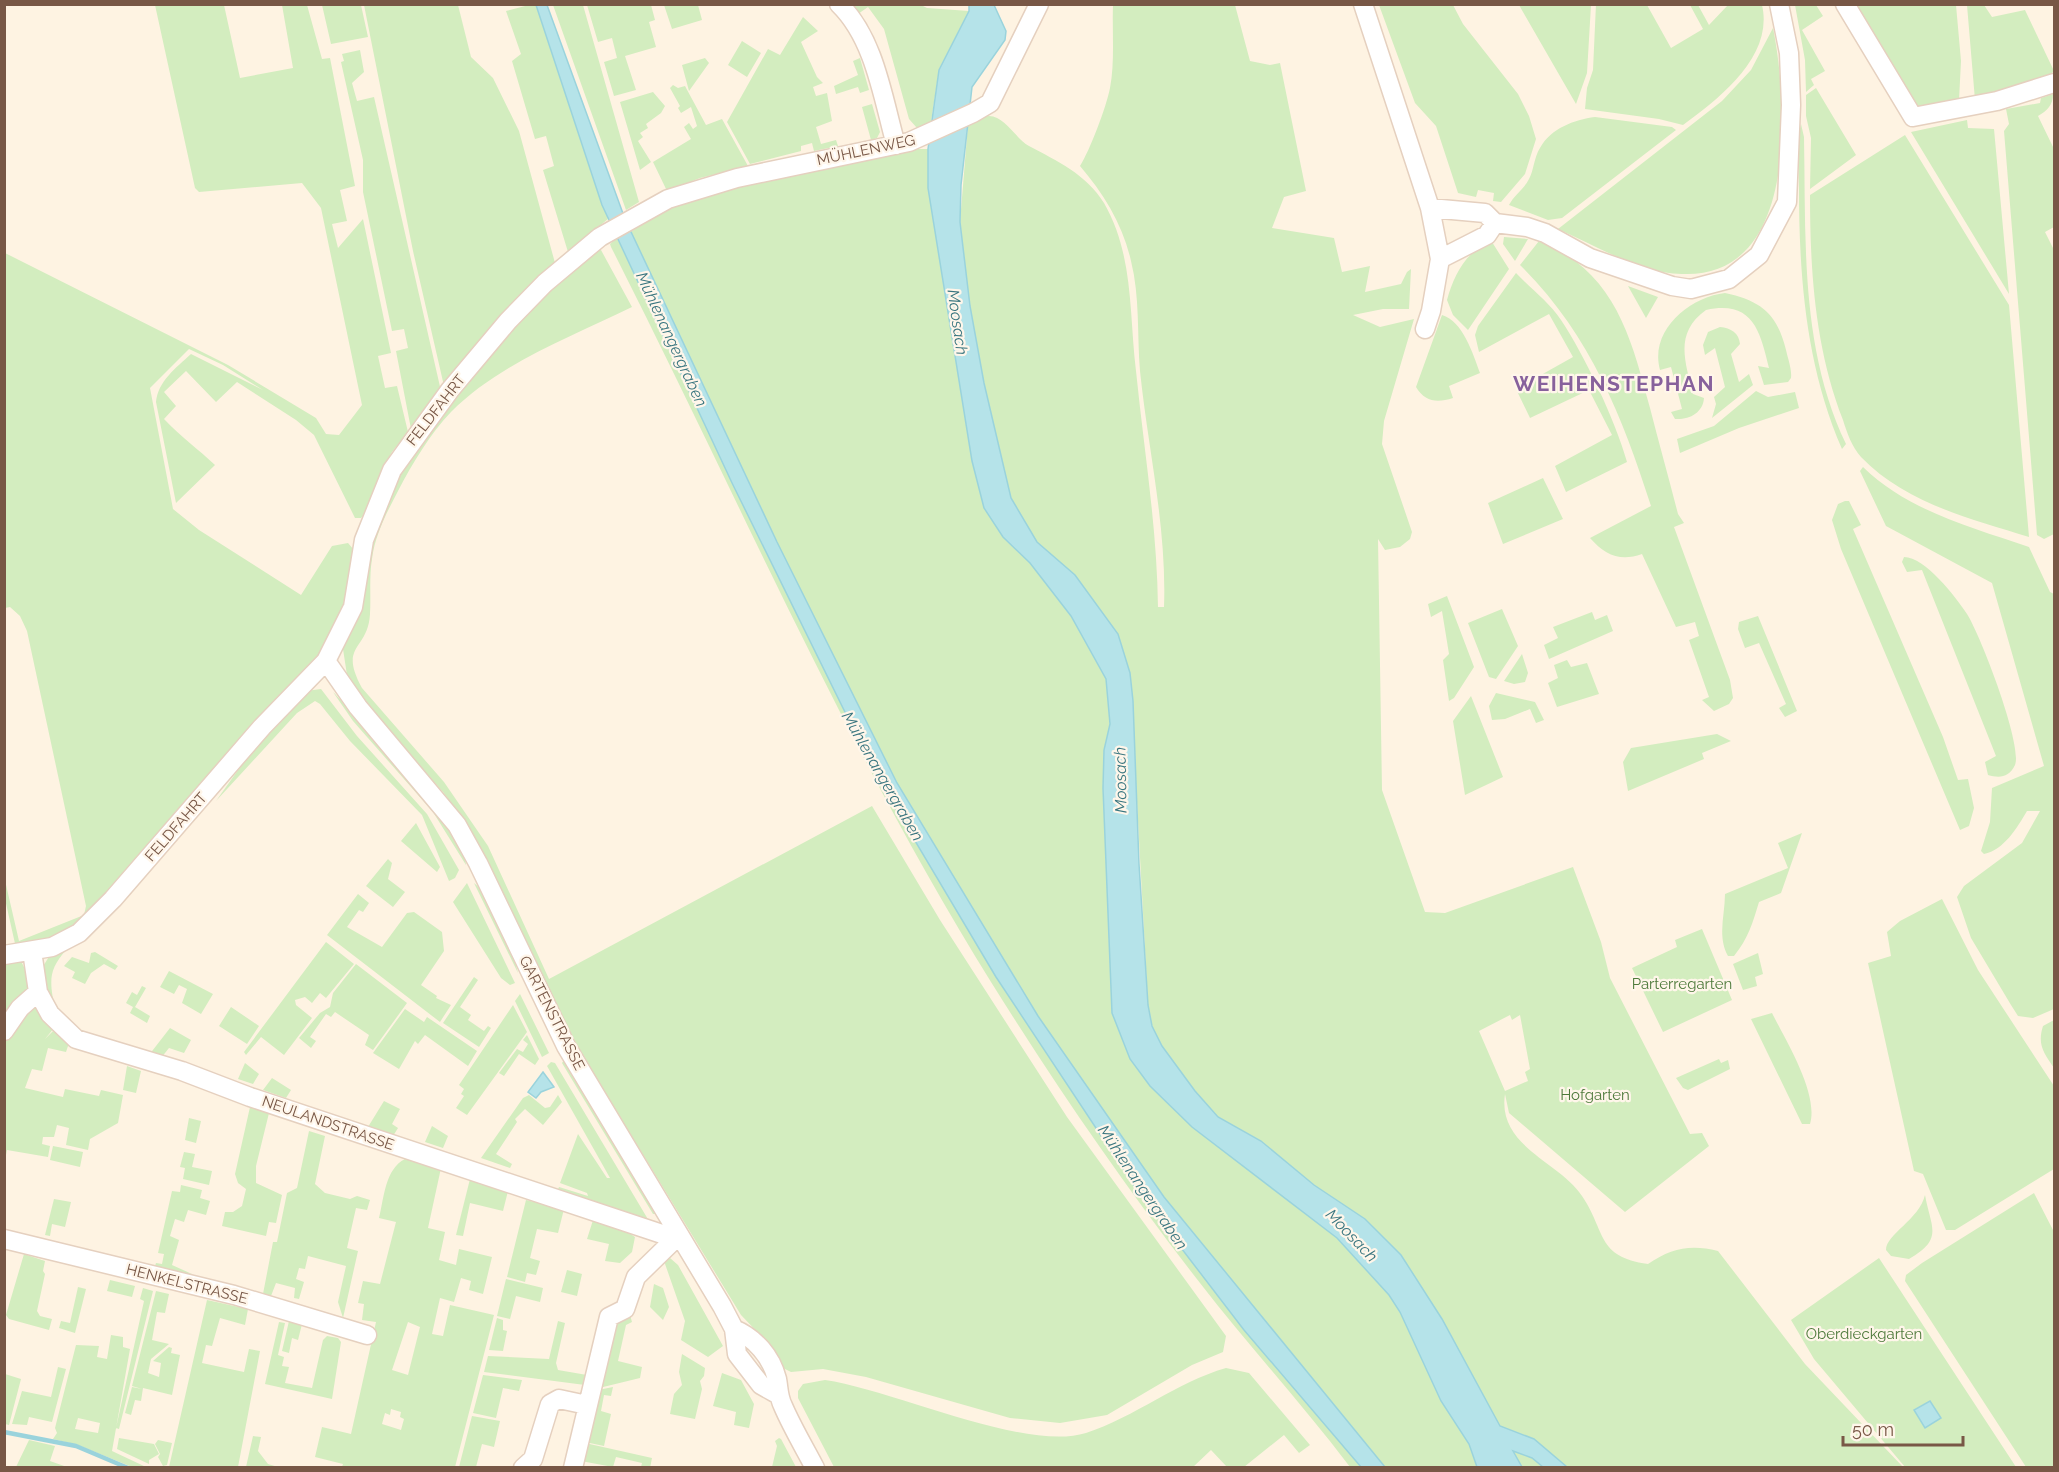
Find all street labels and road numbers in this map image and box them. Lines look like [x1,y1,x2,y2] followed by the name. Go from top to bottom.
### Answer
[815,130,917,169] street label: MÜHLENWEG
[403,371,469,449] street label: FELDFAHRT
[141,789,211,865] street label: FELDFAHRT
[515,953,589,1073] street label: GARTENSTRASSE
[260,1092,396,1154] street label: NEULANDSTRASSE
[124,1260,250,1308] street label: HENKELSTRASSE

